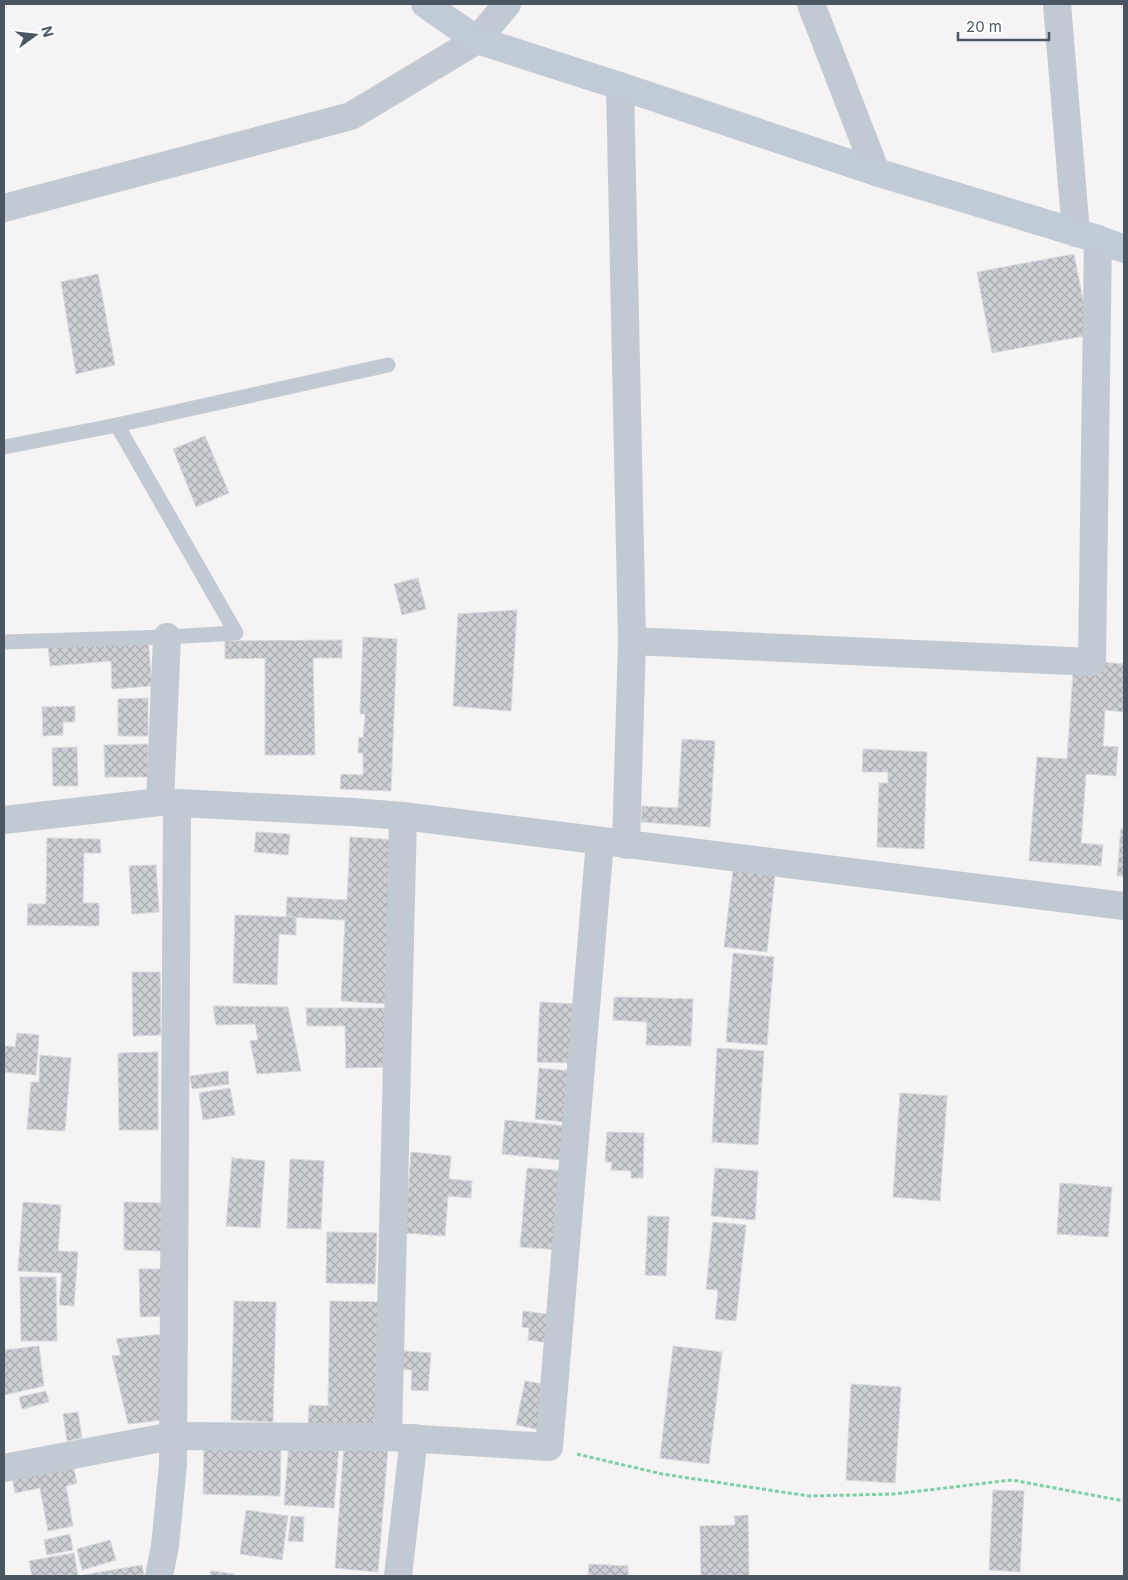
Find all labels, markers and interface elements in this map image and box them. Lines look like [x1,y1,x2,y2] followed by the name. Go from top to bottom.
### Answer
[10,10,60,60] north arrow
[958,10,1049,42] scale bar
[966,17,1002,36] text: 20 m
[38,24,58,39] text: N

